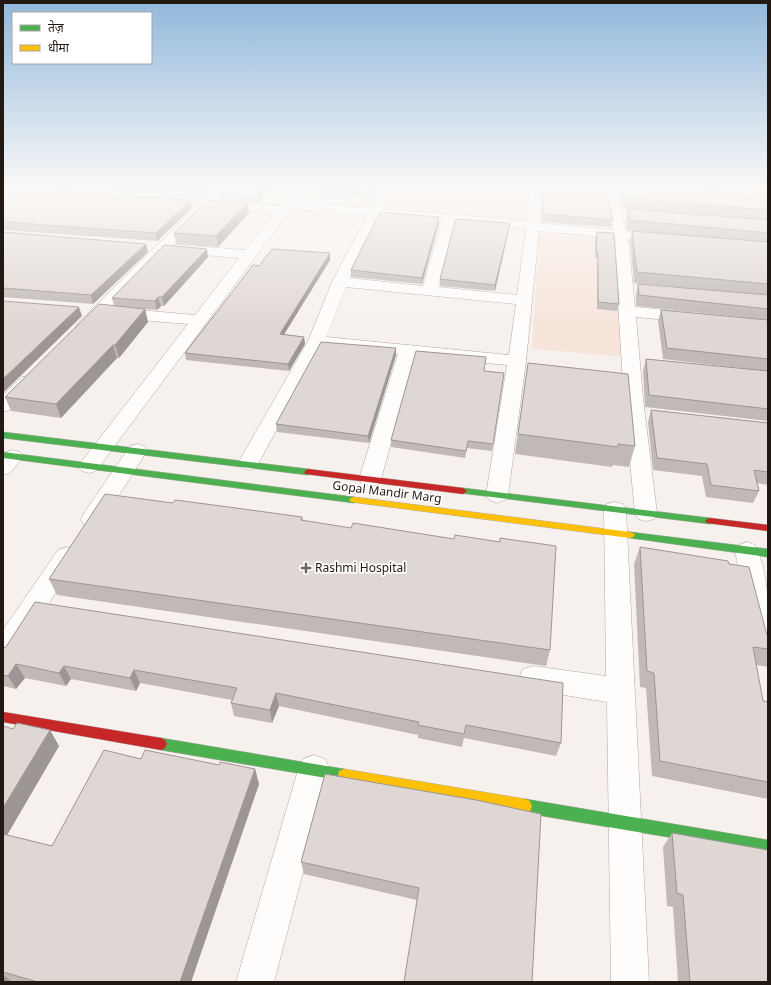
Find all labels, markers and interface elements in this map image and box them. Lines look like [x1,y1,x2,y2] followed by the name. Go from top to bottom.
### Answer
[12,12,152,64] legend
[48,19,65,36] text: तेज़
[48,39,70,56] text: धीमा
[332,476,443,507] street label: Gopal Mandir Marg
[315,559,406,576] place label: Rashmi Hospital
[300,562,312,574] marker: Rashmi Hospital

